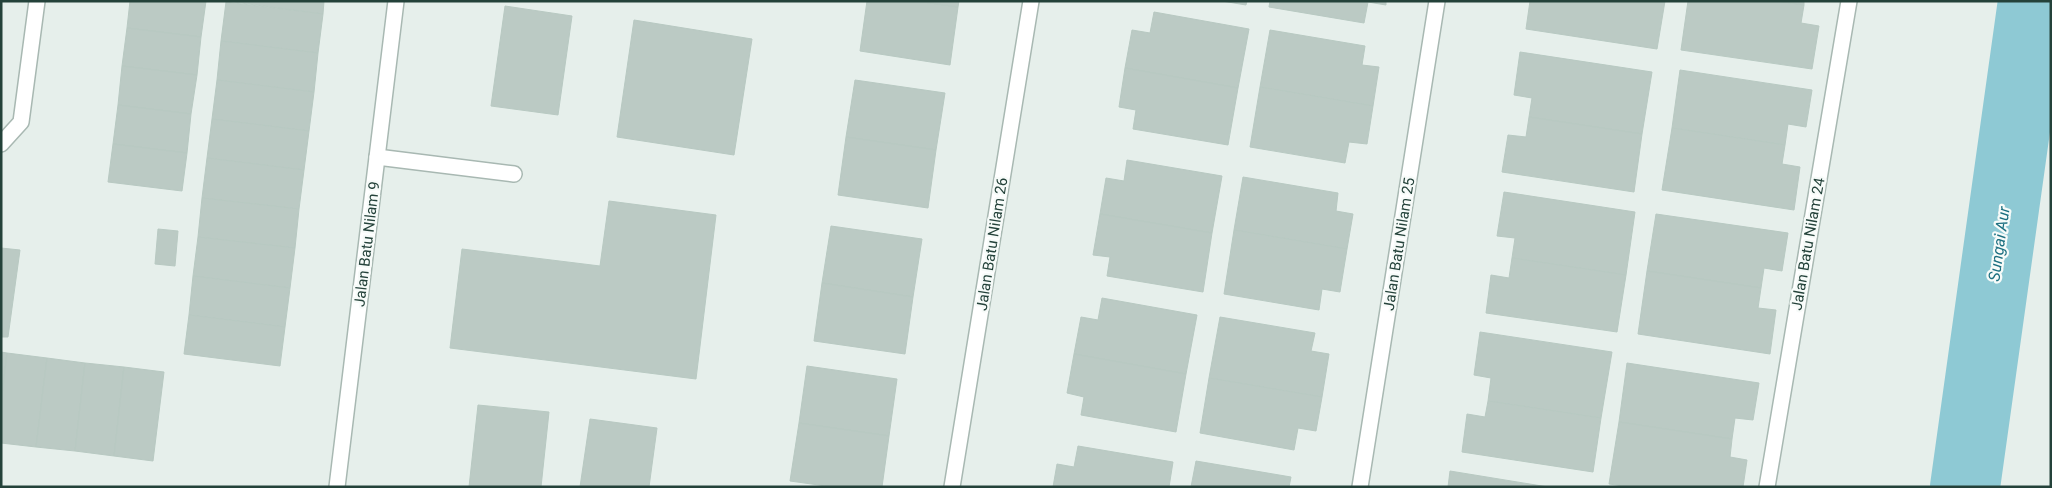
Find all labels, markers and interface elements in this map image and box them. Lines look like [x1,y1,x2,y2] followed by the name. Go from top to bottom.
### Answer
[973,176,1011,312] street label: Jalan Batu Nilam 26
[1380,176,1418,312] street label: Jalan Batu Nilam 25
[1787,176,1829,312] street label: Jalan Batu Nilam 24
[350,180,384,308] street label: Jalan Batu Nilam 9
[1984,205,2014,282] water label: Sungai Aur

